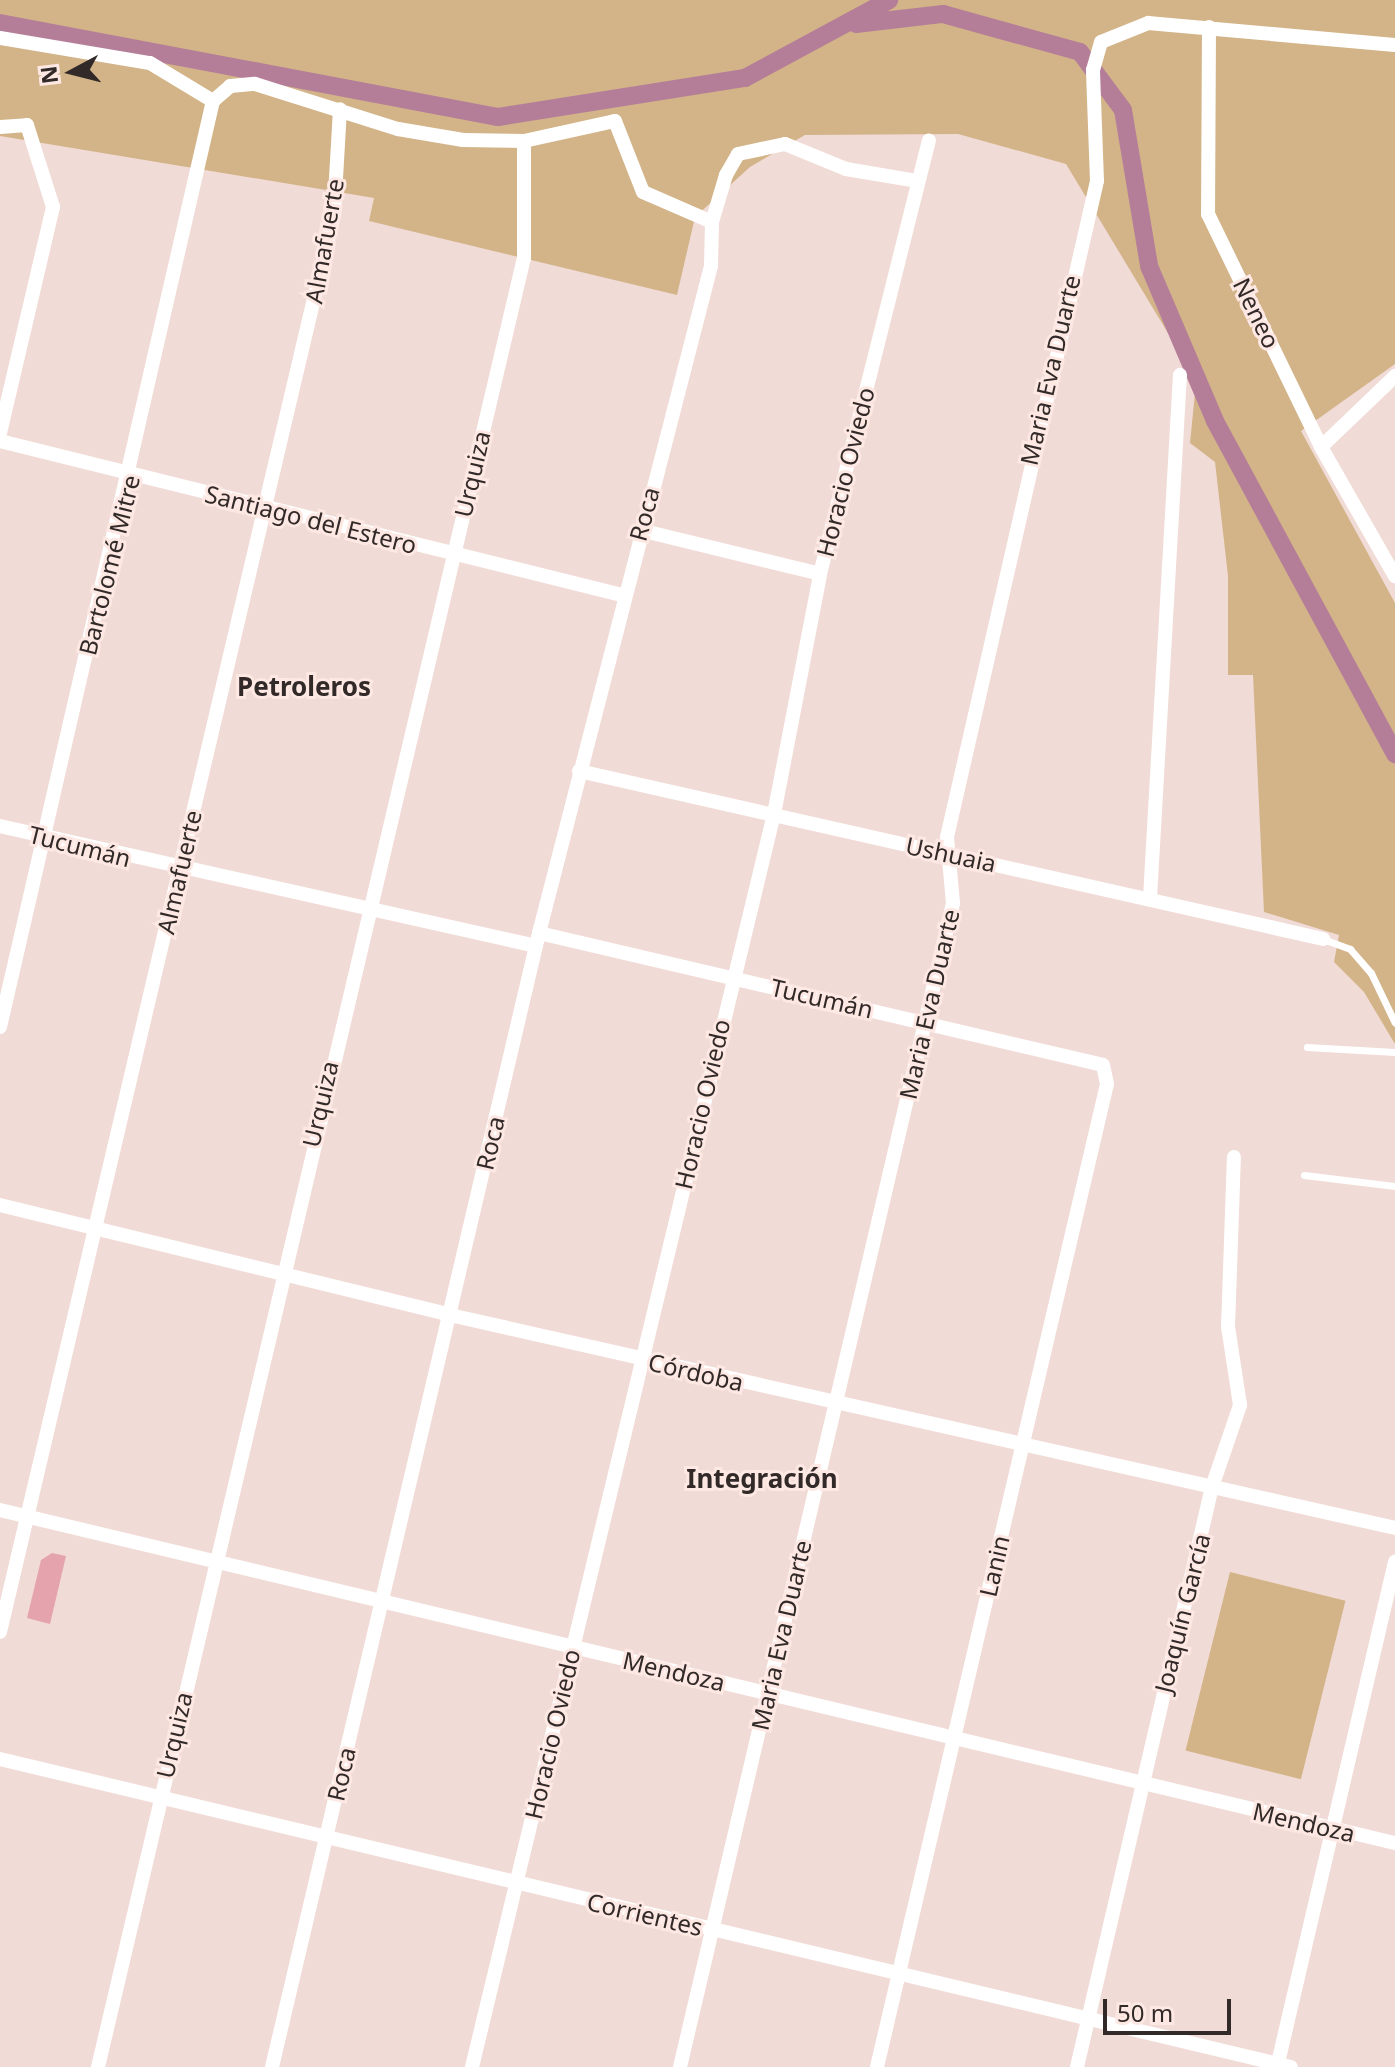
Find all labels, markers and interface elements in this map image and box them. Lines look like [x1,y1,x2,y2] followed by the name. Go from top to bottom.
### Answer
[32,32,112,112] north arrow
[32,64,64,86] text: N
[299,176,349,306] street label: Almafuerte
[1014,272,1086,468] street label: Maria Eva Duarte
[1228,273,1286,353] street label: Neneo
[810,384,880,560] street label: Horacio Oviedo
[448,428,496,520] street label: Urquiza
[73,472,145,658] street label: Bartolomé Mitre
[202,479,420,559] street label: Santiago del Estero
[623,484,665,544] street label: Roca
[237,671,371,703] district label: Petroleros
[151,807,207,937] street label: Almafuerte
[26,819,134,873] street label: Tucumán
[903,830,999,878] street label: Ushuaia
[893,906,965,1102] street label: Maria Eva Duarte
[768,972,876,1024] street label: Tucumán
[668,1016,736,1192] street label: Horacio Oviedo
[296,1058,344,1150] street label: Urquiza
[470,1113,510,1173] street label: Roca
[646,1347,746,1397] street label: Córdoba
[686,1463,838,1495] district label: Integración
[1148,1530,1216,1696] street label: Joaquín García
[973,1533,1015,1599] street label: Lanin
[745,1537,817,1733] street label: Maria Eva Duarte
[620,1645,728,1697] street label: Mendoza
[518,1646,586,1822] street label: Horacio Oviedo
[150,1689,198,1781] street label: Urquiza
[321,1744,361,1804] street label: Roca
[1250,1796,1358,1848] street label: Mendoza
[584,1887,706,1941] street label: Corrientes
[1107,1983,1235,2033] scale bar
[1117,1996,1173,2029] text: 50 m

